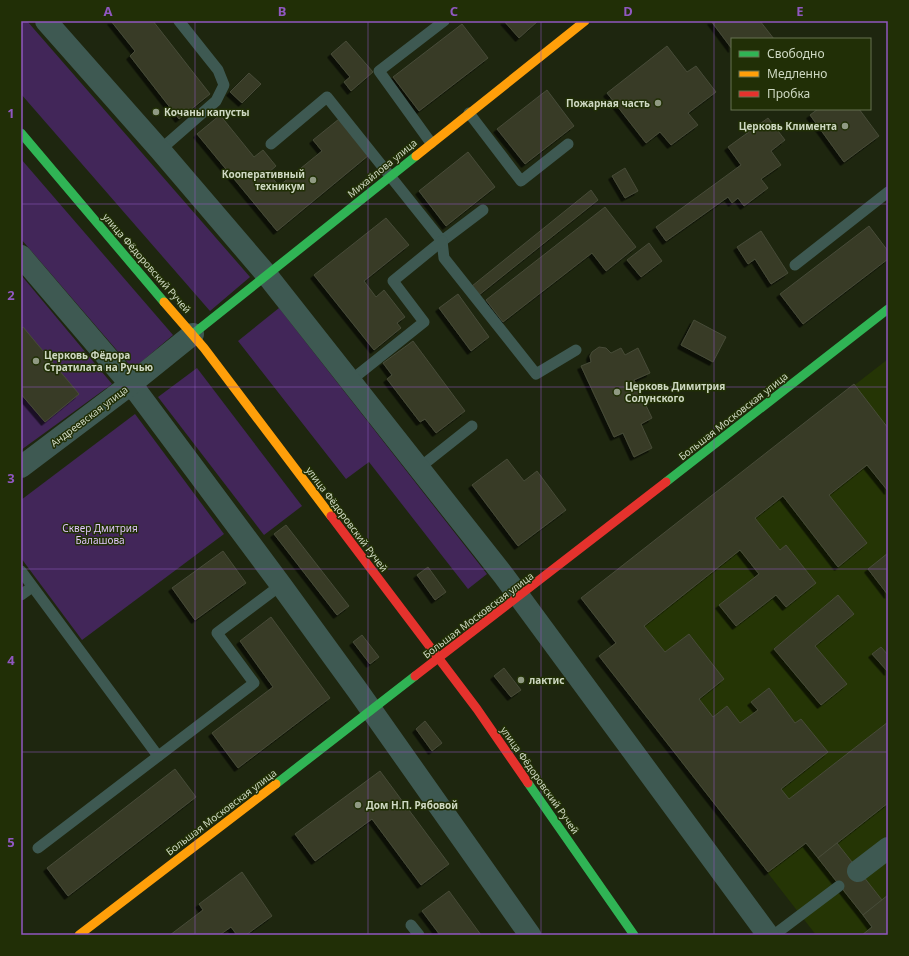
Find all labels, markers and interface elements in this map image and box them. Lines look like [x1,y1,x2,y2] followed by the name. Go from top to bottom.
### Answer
[104,2,113,20] text: A
[278,2,286,20] text: B
[450,2,458,20] text: C
[623,2,633,20] text: D
[796,2,804,20] text: E
[731,38,871,110] legend
[767,45,825,62] text: Свободно
[767,65,827,82] text: Медленно
[767,85,810,102] text: Пробка
[566,96,650,110] place label: Пожарная часть
[653,98,663,108] marker: Пожарная часть
[7,104,15,122] text: 1
[164,105,250,119] place label: Кочаны капусты
[151,107,161,117] marker: Кочаны капусты
[739,119,837,133] place label: Церковь Климента
[840,121,850,131] marker: Церковь Климента
[344,136,420,200] street label: Михайлова улица
[222,167,305,193] place label: Кооперативный техникум
[308,175,318,185] marker: Кооперативный техникум
[100,210,194,316] street label: улица Фёдоровский Ручей
[7,286,15,304] text: 2
[44,348,154,374] place label: Церковь Фёдора Стратилата на Ручью
[31,356,41,366] marker: Церковь Фёдора Стратилата на Ручью
[675,369,791,463] street label: Большая Московская улица
[625,379,725,405] place label: Церковь Димитрия Солунского
[47,382,131,450] street label: Андреевская улица
[612,387,622,397] marker: Церковь Димитрия Солунского
[303,464,391,574] street label: улица Фёдоровский Ручей
[7,469,15,487] text: 3
[62,521,138,547] park label: Сквер Дмитрия Балашова
[420,569,536,661] street label: Большая Московская улица
[7,651,15,669] text: 4
[529,673,564,687] place label: лактис
[516,675,526,685] marker: лактис
[497,723,583,837] street label: улица Фёдоровский Ручей
[163,766,279,858] street label: Большая Московская улица
[366,798,458,812] place label: Дом Н.П. Рябовой
[353,800,363,810] marker: Дом Н.П. Рябовой
[7,833,15,851] text: 5

